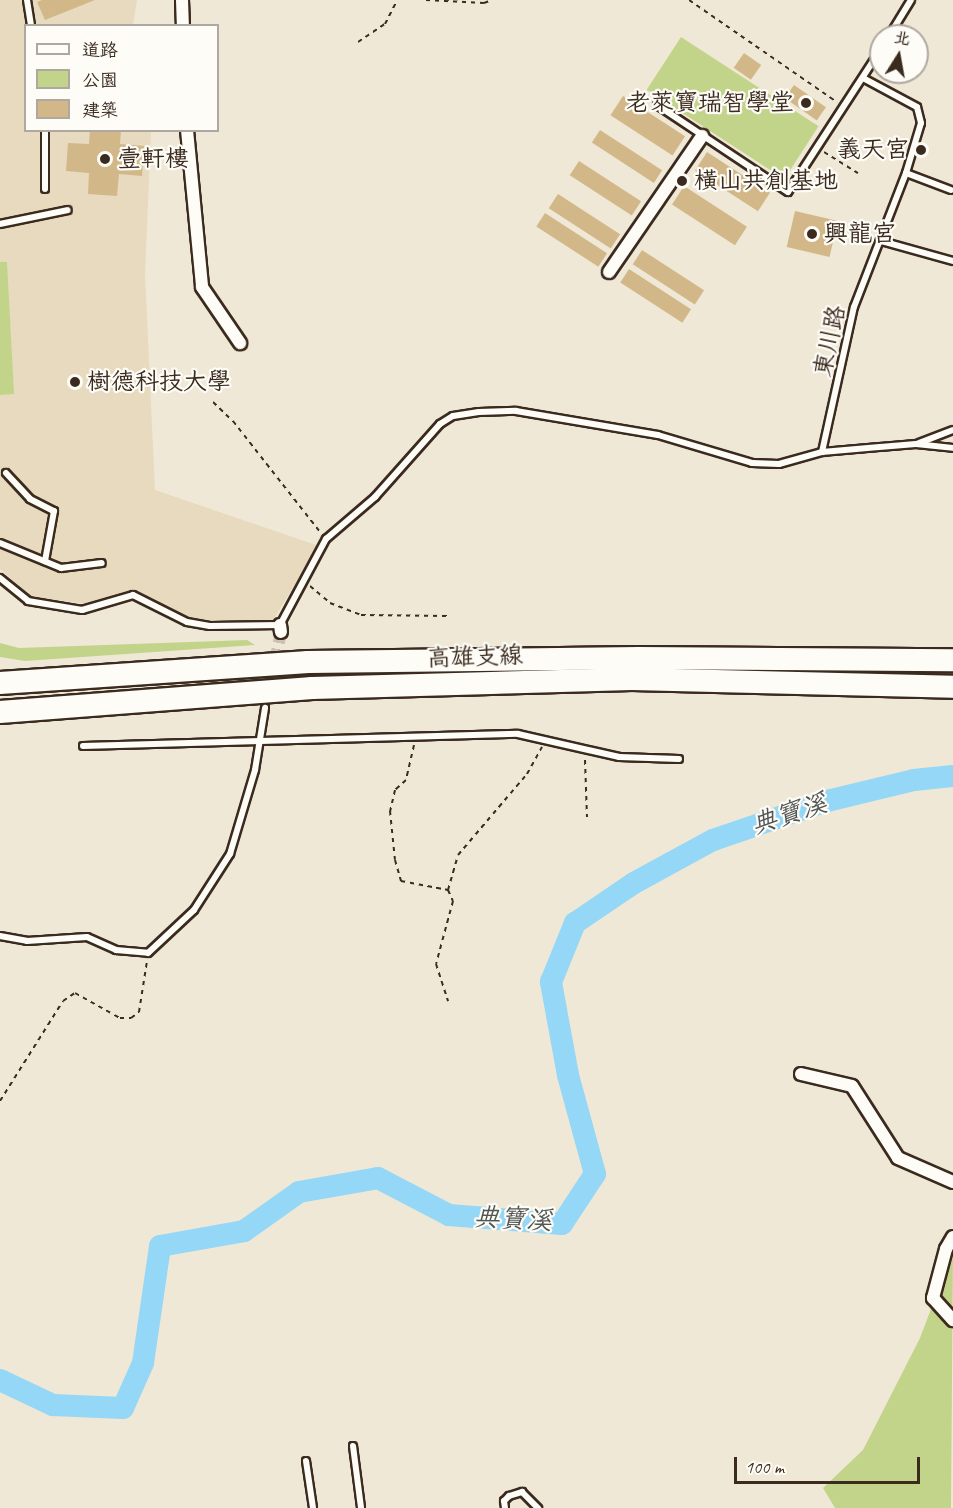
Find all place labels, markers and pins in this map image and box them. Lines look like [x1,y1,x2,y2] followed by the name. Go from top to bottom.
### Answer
[626,89,794,117] place label: 老萊寶瑞智學堂
[799,96,813,110] marker: 老萊寶瑞智學堂
[837,136,909,164] place label: 義天宮
[914,143,928,157] marker: 義天宮
[117,145,189,173] place label: 壹軒樓
[98,152,112,166] marker: 壹軒樓
[694,167,838,195] place label: 橫山共創基地
[675,174,689,188] marker: 橫山共創基地
[824,220,896,248] place label: 興龍宮
[805,227,819,241] marker: 興龍宮
[87,368,231,396] place label: 樹德科技大學
[68,375,82,389] marker: 樹德科技大學

